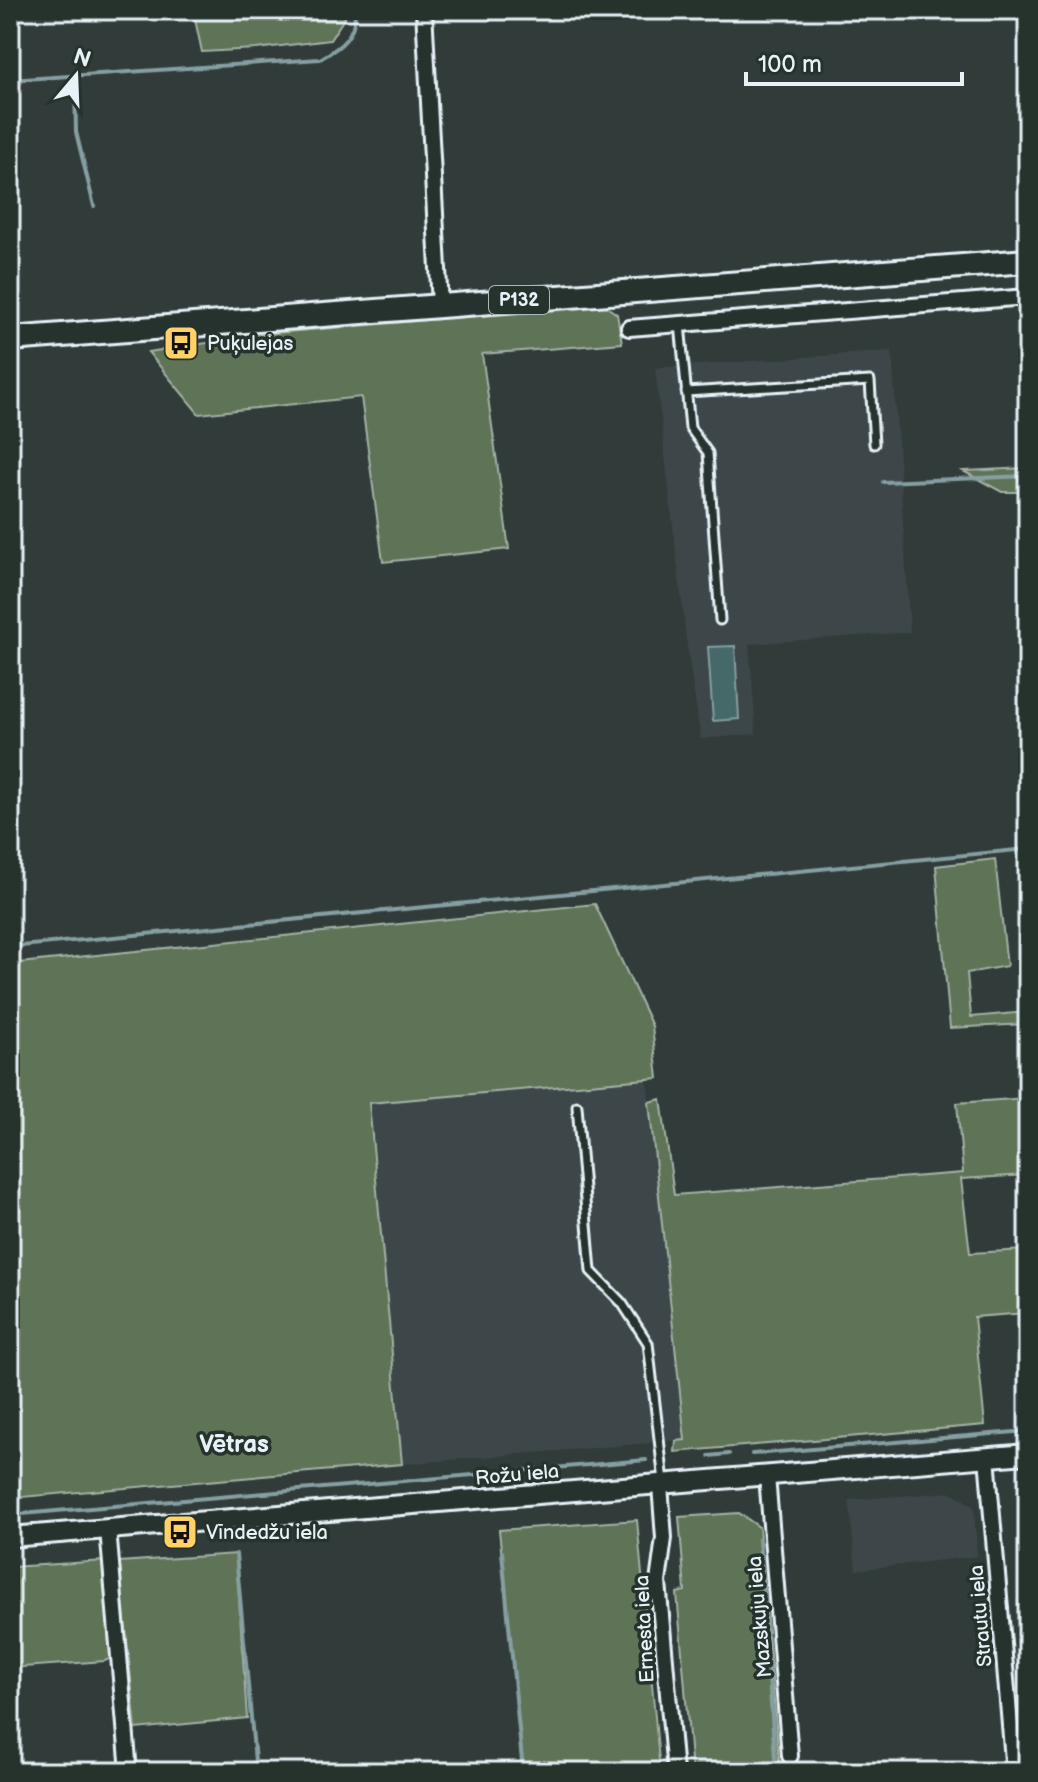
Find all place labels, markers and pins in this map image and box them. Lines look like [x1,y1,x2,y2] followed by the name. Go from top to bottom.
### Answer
[162,324,200,362] bus stop icon: Puķulejas
[207,332,294,356] place label: Puķulejas
[161,1513,199,1551] bus stop icon: Vīndedžu iela
[206,1521,328,1545] place label: Vīndedžu iela

